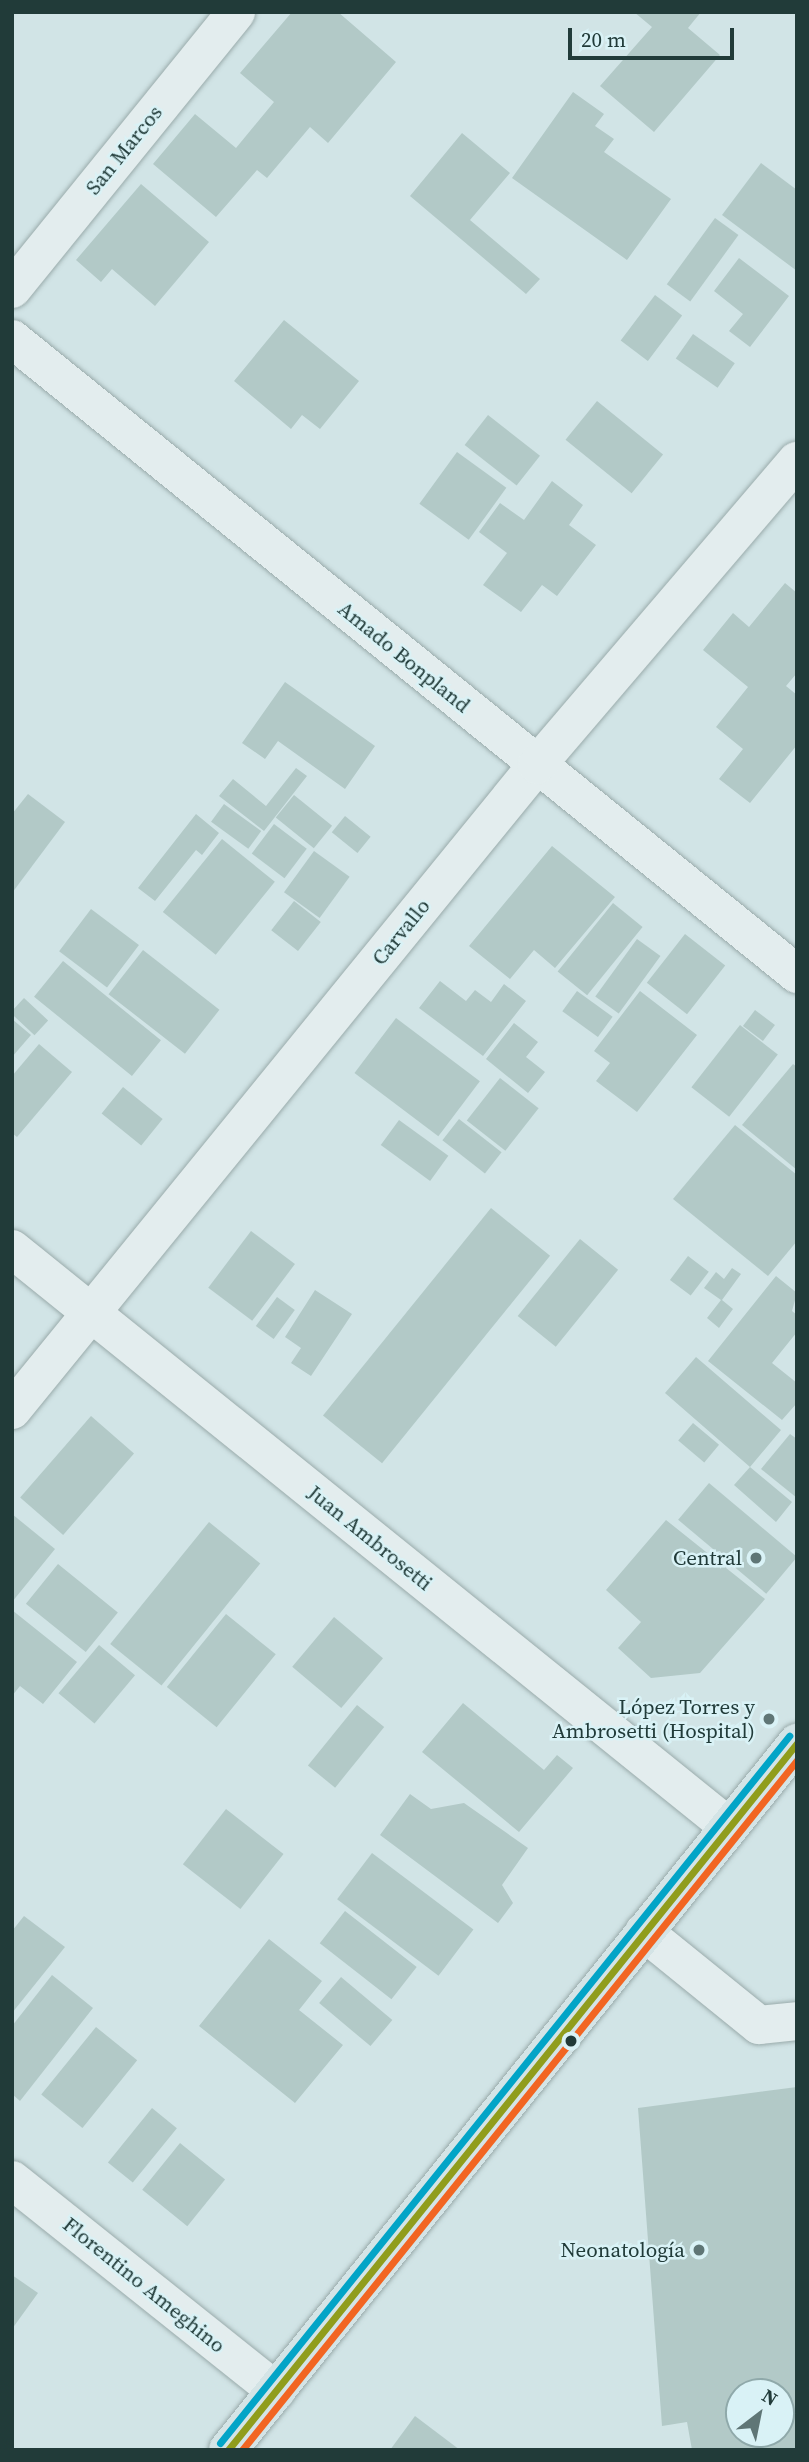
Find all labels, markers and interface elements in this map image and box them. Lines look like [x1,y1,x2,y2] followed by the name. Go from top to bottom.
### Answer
[571,14,737,58] scale bar
[581,25,626,54] text: 20 m
[80,100,168,200] street label: San Marcos
[333,596,475,718] street label: Amado Bonpland
[367,894,435,970] street label: Carvallo
[303,1480,437,1596] street label: Juan Ambrosetti
[673,1545,742,1571] place label: Central
[748,1550,764,1566] marker: Central
[552,1694,755,1744] place label: López Torres y Ambrosetti (Hospital)
[761,1711,777,1727] marker: López Torres y Ambrosetti (Hospital)
[564,2034,578,2048] unlabelled marker
[58,2212,230,2358] street label: Florentino Ameghino
[560,2237,685,2263] place label: Neonatología
[691,2242,707,2258] marker: Neonatología
[725,2378,795,2448] north arrow
[757,2382,783,2412] text: N

